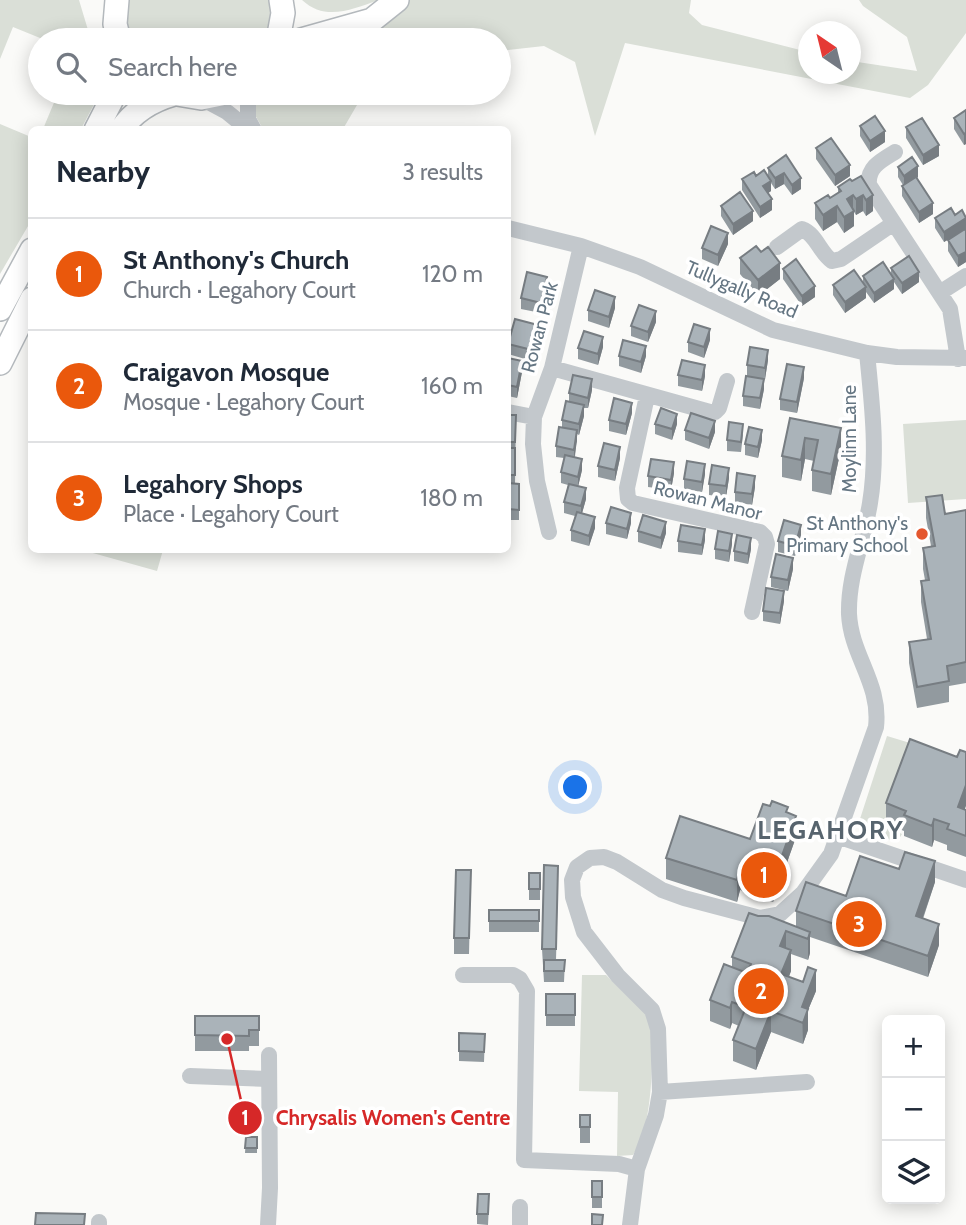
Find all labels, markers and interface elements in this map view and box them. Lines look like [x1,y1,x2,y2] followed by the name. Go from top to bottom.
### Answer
[798,21,861,84] north arrow
[28,28,511,105] search box
[52,48,90,86] icon: search
[108,51,237,83] text: Search here
[56,153,150,190] text: Nearby
[402,158,483,186] text: 3 results
[123,244,349,276] text: St Anthony's Church
[682,256,801,323] street label: Tullygally Road
[75,260,83,288] text: 1
[422,260,483,288] text: 120 m
[123,276,356,304] text: Church · Legahory Court
[516,279,563,375] street label: Rowan Park
[123,356,329,388] text: Craigavon Mosque
[73,372,85,400] text: 2
[421,372,483,400] text: 160 m
[838,385,861,493] street label: Moylinn Lane
[123,388,364,416] text: Mosque · Legahory Court
[123,468,303,500] text: Legahory Shops
[651,476,764,525] street label: Rowan Manor
[73,484,85,512] text: 3
[420,484,483,512] text: 180 m
[123,500,339,528] text: Place · Legahory Court
[786,512,909,557] place label: St Anthony's Primary School
[914,526,930,542] marker: St Anthony's Primary School
[558,770,592,804] your location
[757,814,905,846] district label: LEGAHORY
[741,849,787,901] pin: 1
[836,898,882,950] pin: 3
[738,965,784,1017] pin: 2
[882,1015,945,1204] map controls
[882,1015,945,1078] button: +
[882,1078,945,1141] button: −
[227,1097,525,1139] callout: Chrysalis Women's Centre
[241,1105,249,1130] text: 1
[276,1105,510,1130] text: Chrysalis Women's Centre
[882,1141,945,1204] button: layers

